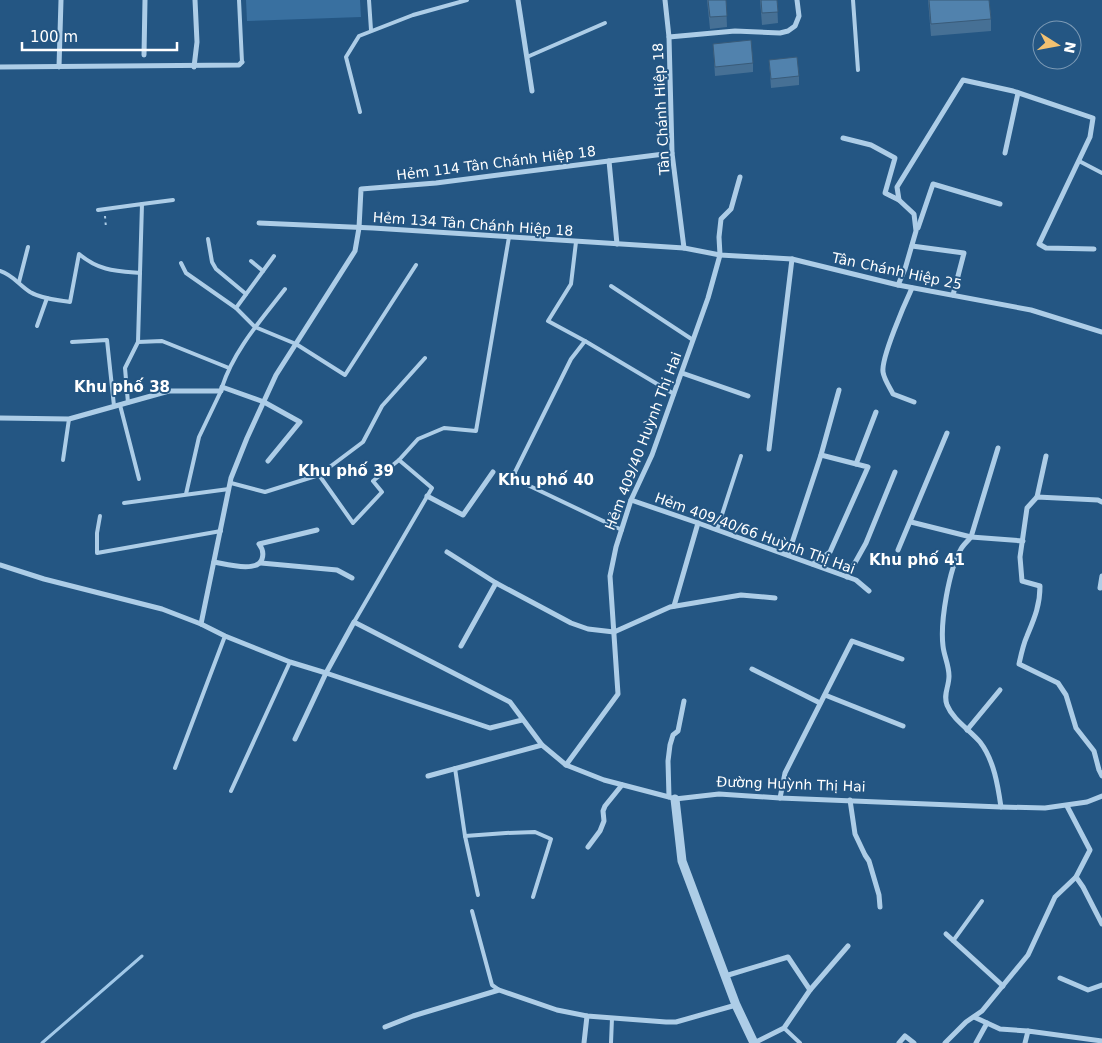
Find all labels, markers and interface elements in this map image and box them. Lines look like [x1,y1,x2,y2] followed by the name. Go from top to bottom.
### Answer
[22,20,178,52] scale bar
[1032,20,1082,70] north arrow
[30,28,78,46] text: 100 m
[1061,40,1079,55] text: N
[650,42,673,177] street label: Tân Chánh Hiệp 18
[395,143,597,183] street label: Hẻm 114 Tân Chánh Hiệp 18
[372,209,574,239] street label: Hẻm 134 Tân Chánh Hiệp 18
[830,249,963,293] street label: Tân Chánh Hiệp 25
[602,350,684,532] street label: Hẻm 409/40 Huỳnh Thị Hai
[74,377,170,396] district label: Khu phố 38
[298,461,394,480] district label: Khu phố 39
[498,470,594,489] district label: Khu phố 40
[653,489,857,577] street label: Hẻm 409/40/66 Huỳnh Thị Hai
[869,550,965,569] district label: Khu phố 41
[716,773,866,795] street label: Đường Huỳnh Thị Hai

